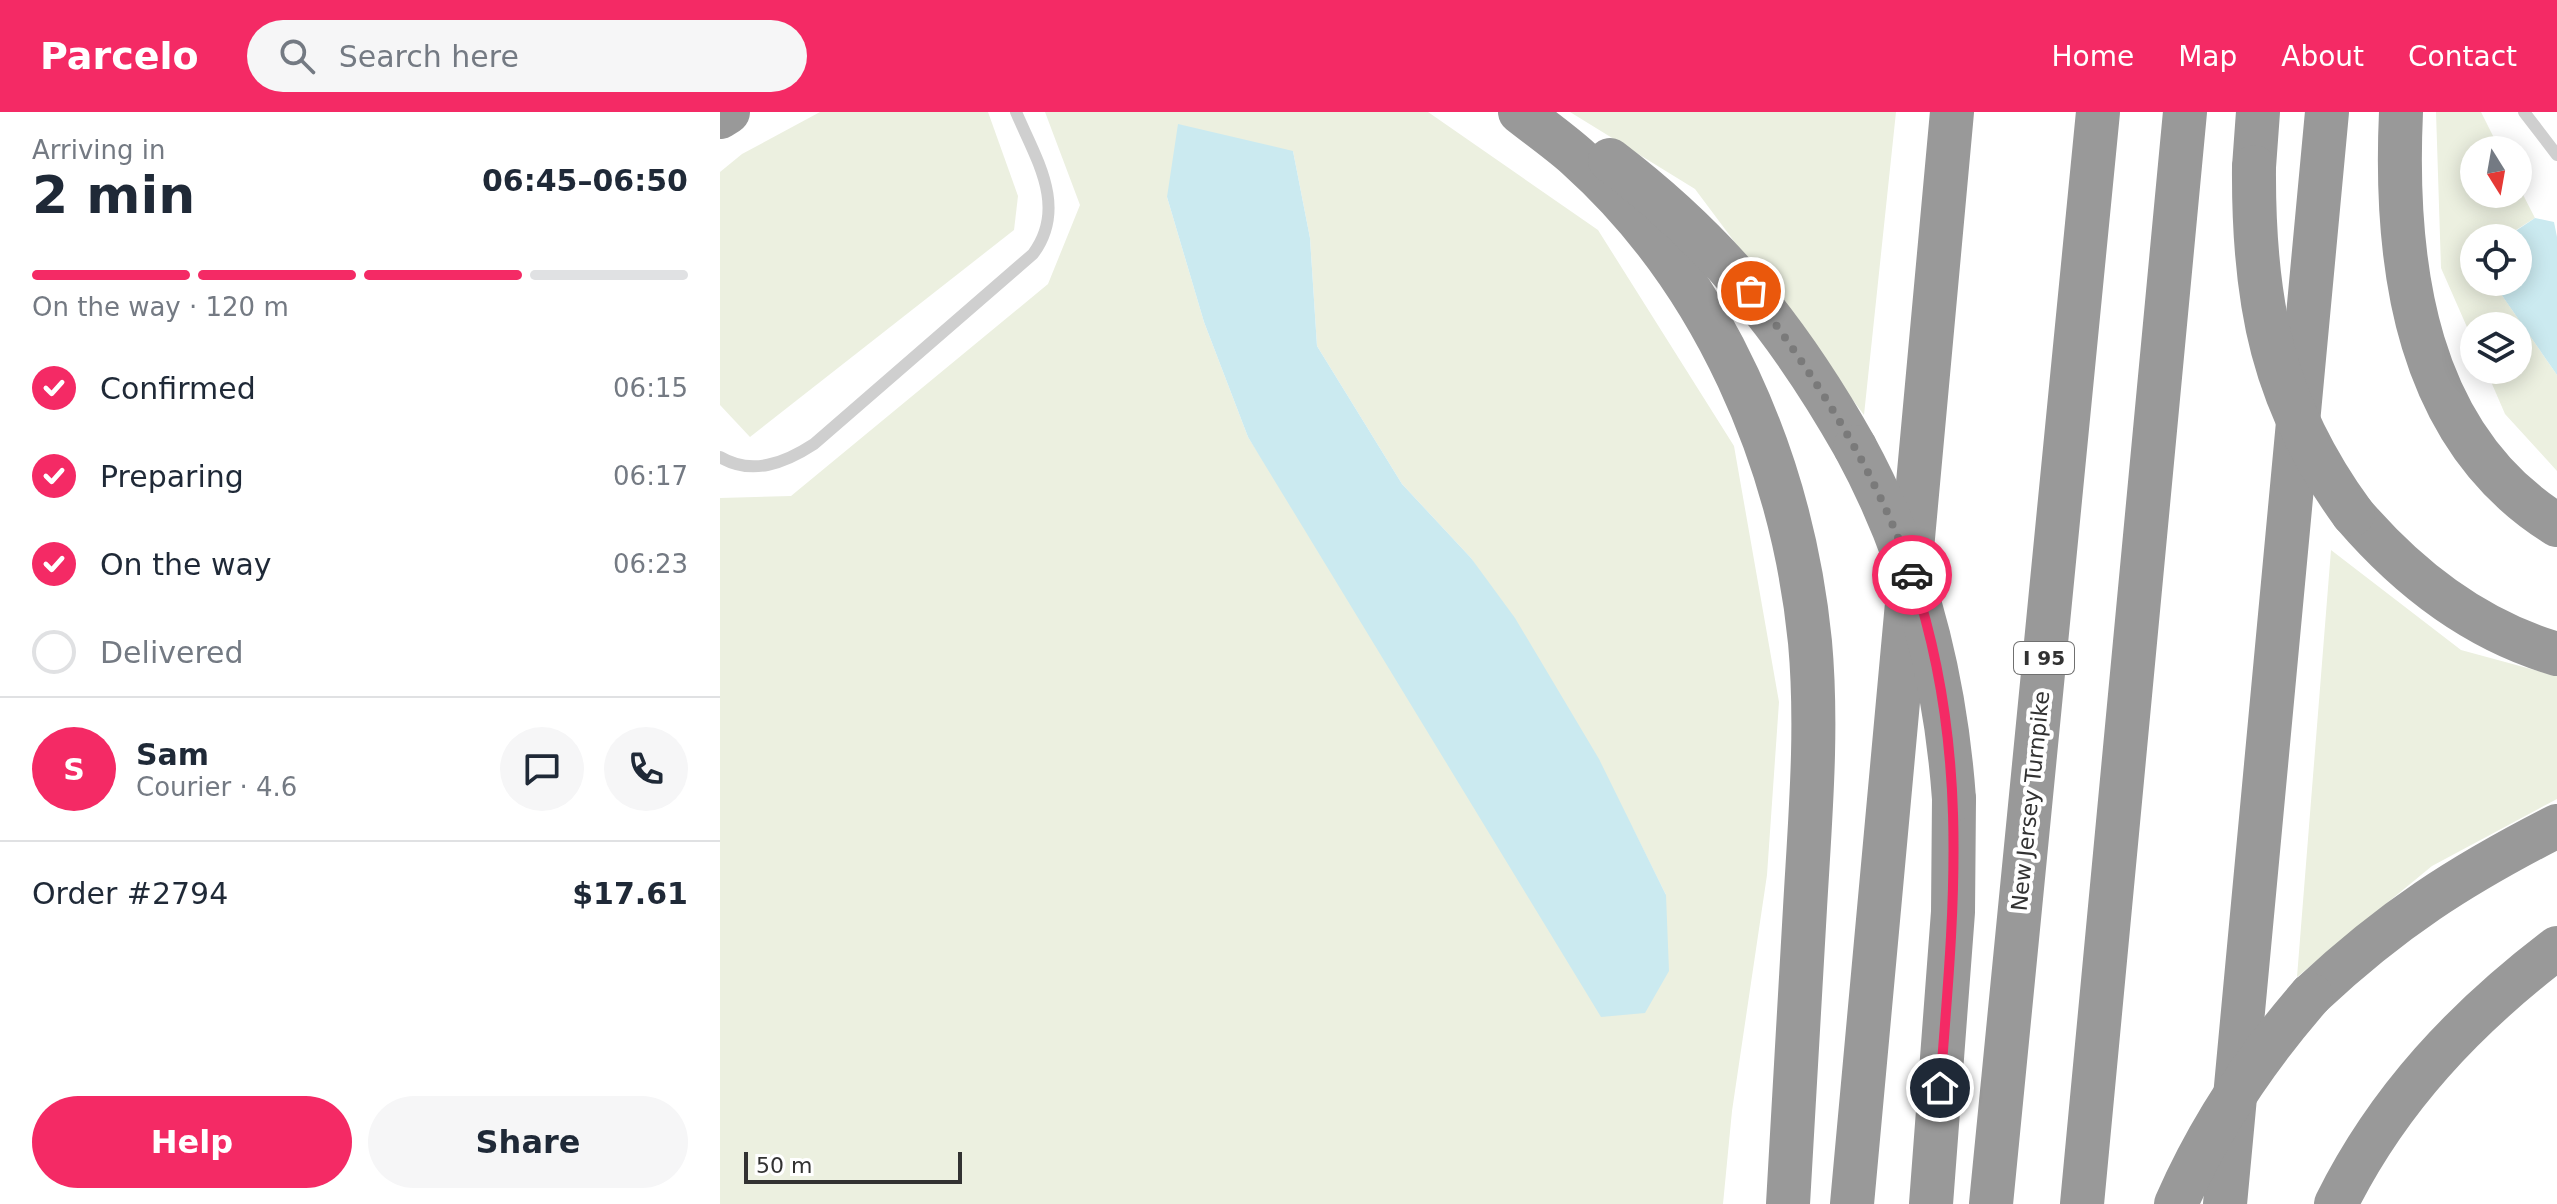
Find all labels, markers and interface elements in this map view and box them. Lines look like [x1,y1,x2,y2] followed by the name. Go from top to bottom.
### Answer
[247,20,807,92] search box
[40,34,199,78] text: Parcelo
[275,34,319,78] icon: search
[339,39,519,74] text: Search here
[2051,40,2134,73] text: Home
[2178,40,2237,73] text: Map
[2281,40,2364,73] text: About
[2408,40,2517,73] text: Contact
[32,135,166,165] text: Arriving in
[2460,136,2532,208] north arrow
[2460,136,2532,384] map controls
[482,163,688,198] text: 06:45–06:50
[32,165,195,225] text: 2 min
[2460,224,2532,296] button: locate
[1717,257,1785,325] pin
[1729,269,1773,313] icon: bag
[32,292,289,322] text: On the way · 120 m
[2460,312,2532,384] button: layers
[32,366,76,410] icon: check
[100,371,256,406] text: Confirmed
[613,373,688,403] text: 06:15
[32,454,76,498] icon: check
[100,459,244,494] text: Preparing
[613,461,688,491] text: 06:17
[1872,535,1952,615] courier
[32,542,76,586] icon: check
[100,547,272,582] text: On the way
[613,549,688,579] text: 06:23
[1890,553,1934,597] icon: car
[100,635,244,670] text: Delivered
[2014,642,2074,674] road number: I 95
[2007,690,2054,912] street label: New Jersey Turnpike
[500,727,584,811] button: chat
[604,727,688,811] button: phone
[136,737,209,772] text: Sam
[63,752,85,787] text: S
[136,772,297,802] text: Courier · 4.6
[32,876,228,911] text: Order #2794
[572,876,688,911] text: $17.61
[1906,1054,1974,1122] pin
[1918,1066,1962,1110] icon: home
[32,1096,352,1188] button: Help
[368,1096,688,1188] button: Share
[744,1148,962,1184] scale bar
[756,1153,812,1178] text: 50 m

